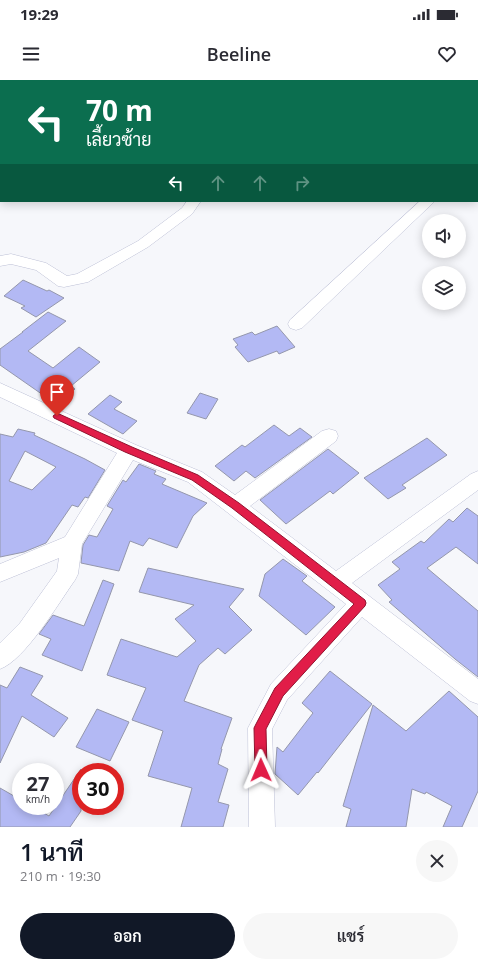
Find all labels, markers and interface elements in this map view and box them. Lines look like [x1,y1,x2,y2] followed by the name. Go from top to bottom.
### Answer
[20,4,59,24] text: 19:29
[207,42,271,66] text: Beeline
[20,43,42,65] icon: menu
[436,43,458,65] icon: heart
[86,91,153,129] text: 70 m
[20,96,72,148] icon: left
[86,127,152,151] text: เลี้ยวซ้าย
[165,172,187,194] icon: left
[207,172,229,194] icon: ahead
[249,172,271,194] icon: ahead
[291,172,313,194] icon: right
[422,214,466,310] map controls
[422,214,466,258] button: sound
[422,266,466,310] button: layers
[40,375,74,416] pin
[46,381,68,403] icon: arrive
[240,749,282,791] position arrow
[72,763,124,815] speed limit sign: 30
[27,770,49,797] text: 27
[26,792,50,806] text: km/h
[20,835,84,868] text: 1 นาที
[416,840,458,882] button: close
[20,867,101,885] text: 210 m · 19:30
[20,913,235,959] button: ออก
[243,913,458,959] button: แชร์

